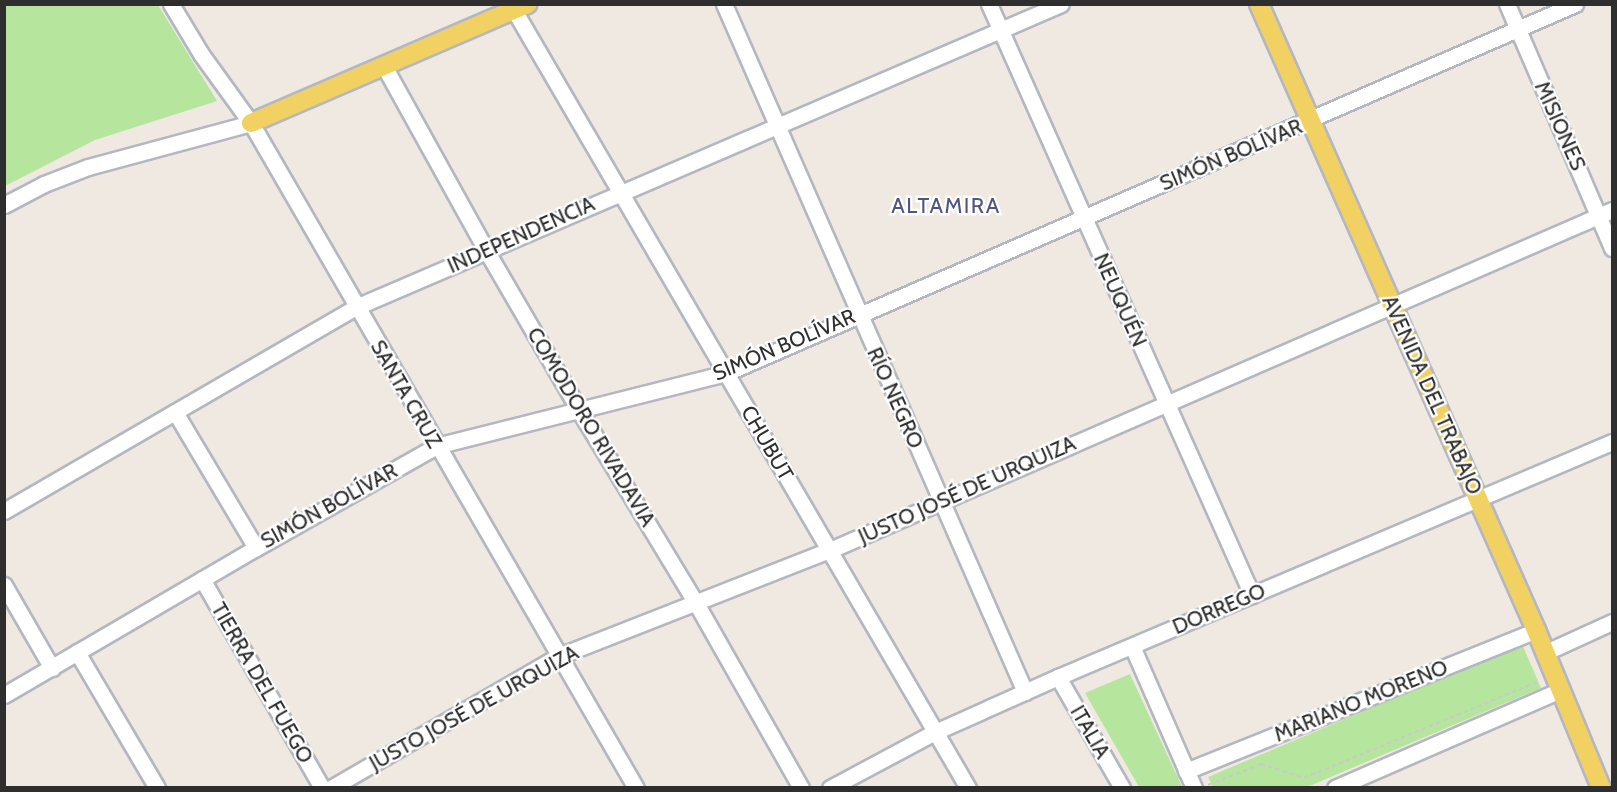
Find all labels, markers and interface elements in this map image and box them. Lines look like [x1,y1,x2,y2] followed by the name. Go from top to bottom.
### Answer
[1529,78,1591,174] street label: MISIONES
[1156,114,1306,196] street label: SIMÓN BOLÍVAR
[444,191,598,279] street label: INDEPENDENCIA
[891,193,1001,219] district label: ALTAMIRA
[1088,249,1152,351] street label: NEUQUÉN
[1377,292,1487,498] street label: AVENIDA DEL TRABAJO
[709,304,859,386] street label: SIMÓN BOLÍVAR
[522,323,660,531] street label: COMODORO RIVADAVIA
[365,336,447,452] street label: SANTA CRUZ
[862,344,928,452] street label: RÍO NEGRO
[736,401,798,485] street label: CHUBUT
[854,431,1080,549] street label: JUSTO JOSÉ DE URQUIZA
[256,458,402,554] street label: SIMÓN BOLÍVAR
[1169,578,1269,640] street label: DORREGO
[206,598,318,768] street label: TIERRA DEL FUEGO
[365,640,583,776] street label: JUSTO JOSÉ DE URQUIZA
[1271,655,1451,747] street label: MARIANO MORENO
[1065,701,1115,763] street label: ITALIA

